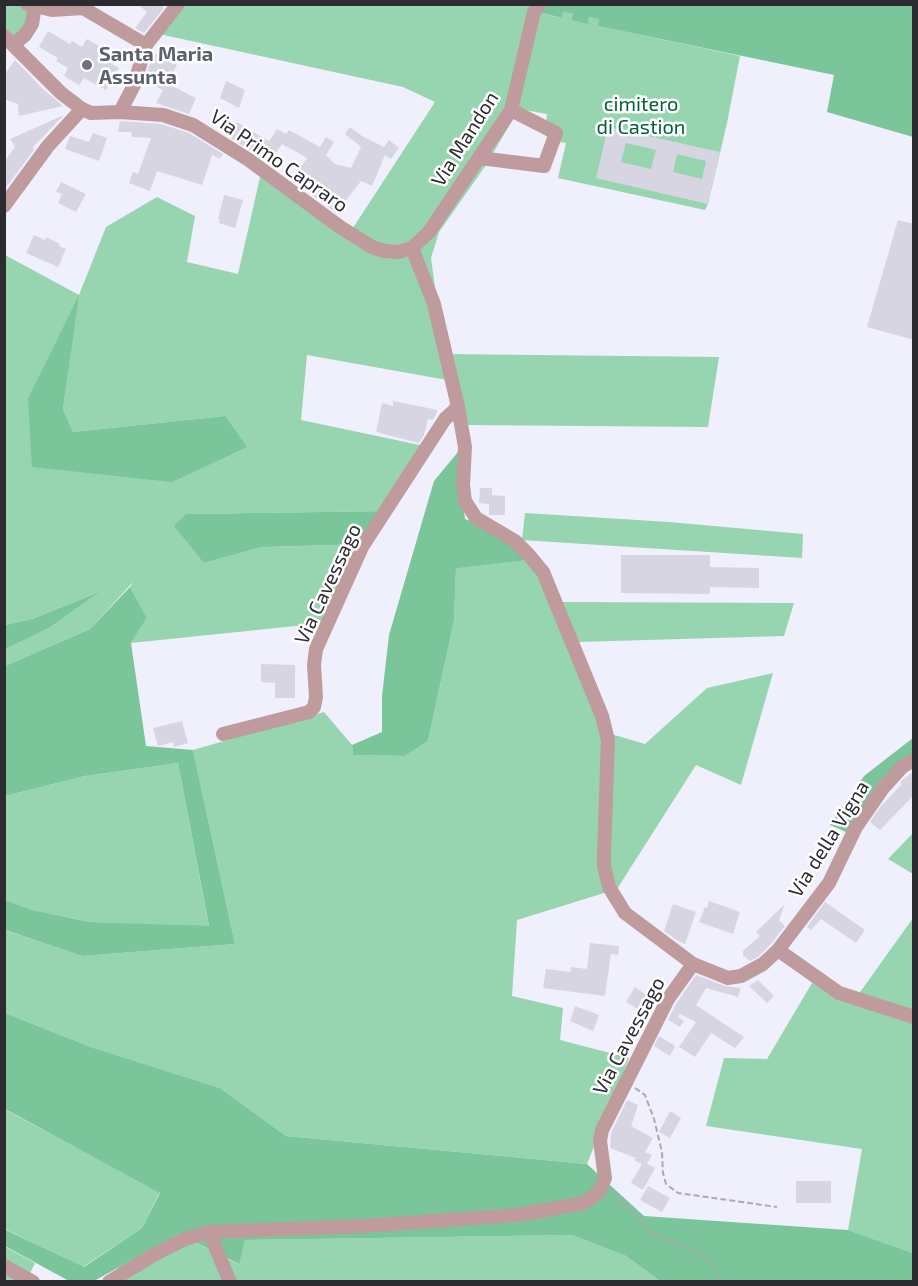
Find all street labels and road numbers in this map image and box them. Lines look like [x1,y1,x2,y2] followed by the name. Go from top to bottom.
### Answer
[426,87,504,191] street label: Via Mandon
[205,104,353,218] street label: Via Primo Capraro
[290,520,366,648] street label: Via Cavessago
[784,776,874,902] street label: Via della Vigna
[588,973,670,1099] street label: Via Cavessago

